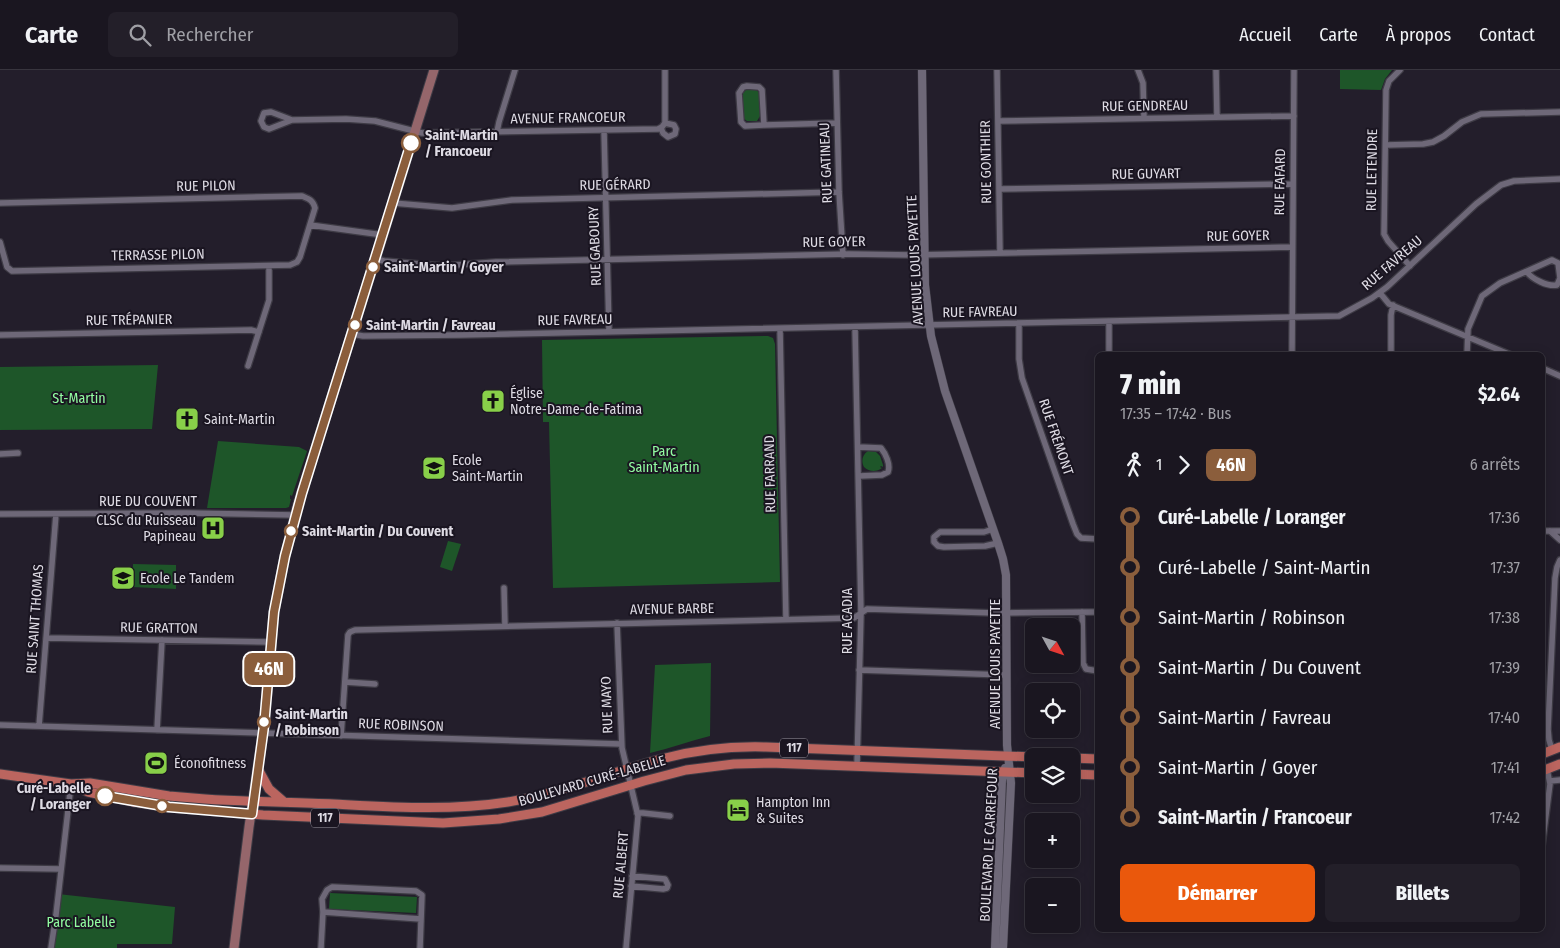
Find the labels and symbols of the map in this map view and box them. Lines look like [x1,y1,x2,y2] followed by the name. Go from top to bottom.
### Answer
[1102,97,1188,115] street label: RUE GENDREAU
[510,108,626,128] street label: AVENUE FRANCOEUR
[977,120,995,204] street label: RUE GONTHIER
[816,122,836,204] street label: RUE GATINEAU
[425,127,498,160] place label: Saint-Martin / Francoeur
[1363,128,1381,211] street label: RUE LETENDRE
[401,133,421,153] marker: Saint-Martin / Francoeur
[1271,148,1289,216] street label: RUE FAFARD
[1111,165,1181,183] street label: RUE GUYART
[579,175,651,194] street label: RUE GÉRARD
[176,177,236,195] street label: RUE PILON
[903,194,927,325] street label: AVENUE LOUIS PAYETTE
[585,206,605,286] street label: RUE GABOURY
[1206,227,1270,245] street label: RUE GOYER
[1358,232,1426,294] street label: RUE FAVREAU
[802,233,866,251] street label: RUE GOYER
[111,246,205,264] street label: TERRASSE PILON
[384,259,505,276] place label: Saint-Martin / Goyer
[366,260,380,274] marker: Saint-Martin / Goyer
[942,303,1018,321] street label: RUE FAVREAU
[86,310,173,329] street label: RUE TRÉPANIER
[537,311,613,329] street label: RUE FAVREAU
[366,317,496,334] place label: Saint-Martin / Favreau
[348,318,362,332] marker: Saint-Martin / Favreau
[510,384,642,418] place label: Église Notre-Dame-de-Fatima
[480,388,506,414] church icon: Église Notre-Dame-de-Fatima
[52,390,106,407] park label: St-Martin
[1035,396,1078,478] street label: RUE FRÉMONT
[174,406,200,432] church icon: Saint-Martin
[204,411,275,428] place label: Saint-Martin
[761,435,779,513] street label: RUE FARRAND
[628,443,700,476] park label: Parc Saint-Martin
[452,452,523,485] place label: Ecole Saint-Martin
[421,455,447,481] school or university icon: Ecole Saint-Martin
[99,493,197,510] street label: RUE DU COUVENT
[96,512,196,545] place label: CLSC du Ruisseau Papineau
[200,515,226,541] hospital icon: CLSC du Ruisseau Papineau
[302,523,454,540] place label: Saint-Martin / Du Couvent
[284,524,298,538] marker: Saint-Martin / Du Couvent
[23,564,47,674] street label: RUE SAINT THOMAS
[110,565,136,591] school or university icon: Ecole Le Tandem
[140,570,235,587] place label: Ecole Le Tandem
[839,587,856,654] street label: RUE ACADIA
[987,598,1004,729] street label: AVENUE LOUIS PAYETTE
[630,600,715,618] street label: AVENUE BARBE
[1025,618,1080,672] north arrow
[120,619,198,637] street label: RUE GRATTON
[240,653,298,685] line badge: 46N
[597,676,616,734] street label: RUE MAYO
[275,706,348,739] place label: Saint-Martin / Robinson
[257,715,271,729] marker: Saint-Martin / Robinson
[358,715,444,735] street label: RUE ROBINSON
[780,738,808,758] road number: 117
[143,750,169,776] sports icon: Éconofitness
[516,751,668,810] street label: BOULEVARD CURÉ-LABELLE
[174,754,246,772] place label: Éconofitness
[976,767,1002,922] street label: BOULEVARD LE CARREFOUR
[17,780,92,813] place label: Curé-Labelle / Loranger
[95,786,115,806] marker: Curé-Labelle / Loranger
[756,794,830,827] place label: Hampton Inn & Suites
[725,797,751,823] hotel icon: Hampton Inn & Suites
[155,799,169,813] unlabelled marker
[311,808,339,828] road number: 117
[610,830,632,899] street label: RUE ALBERT
[47,914,115,931] park label: Parc Labelle

